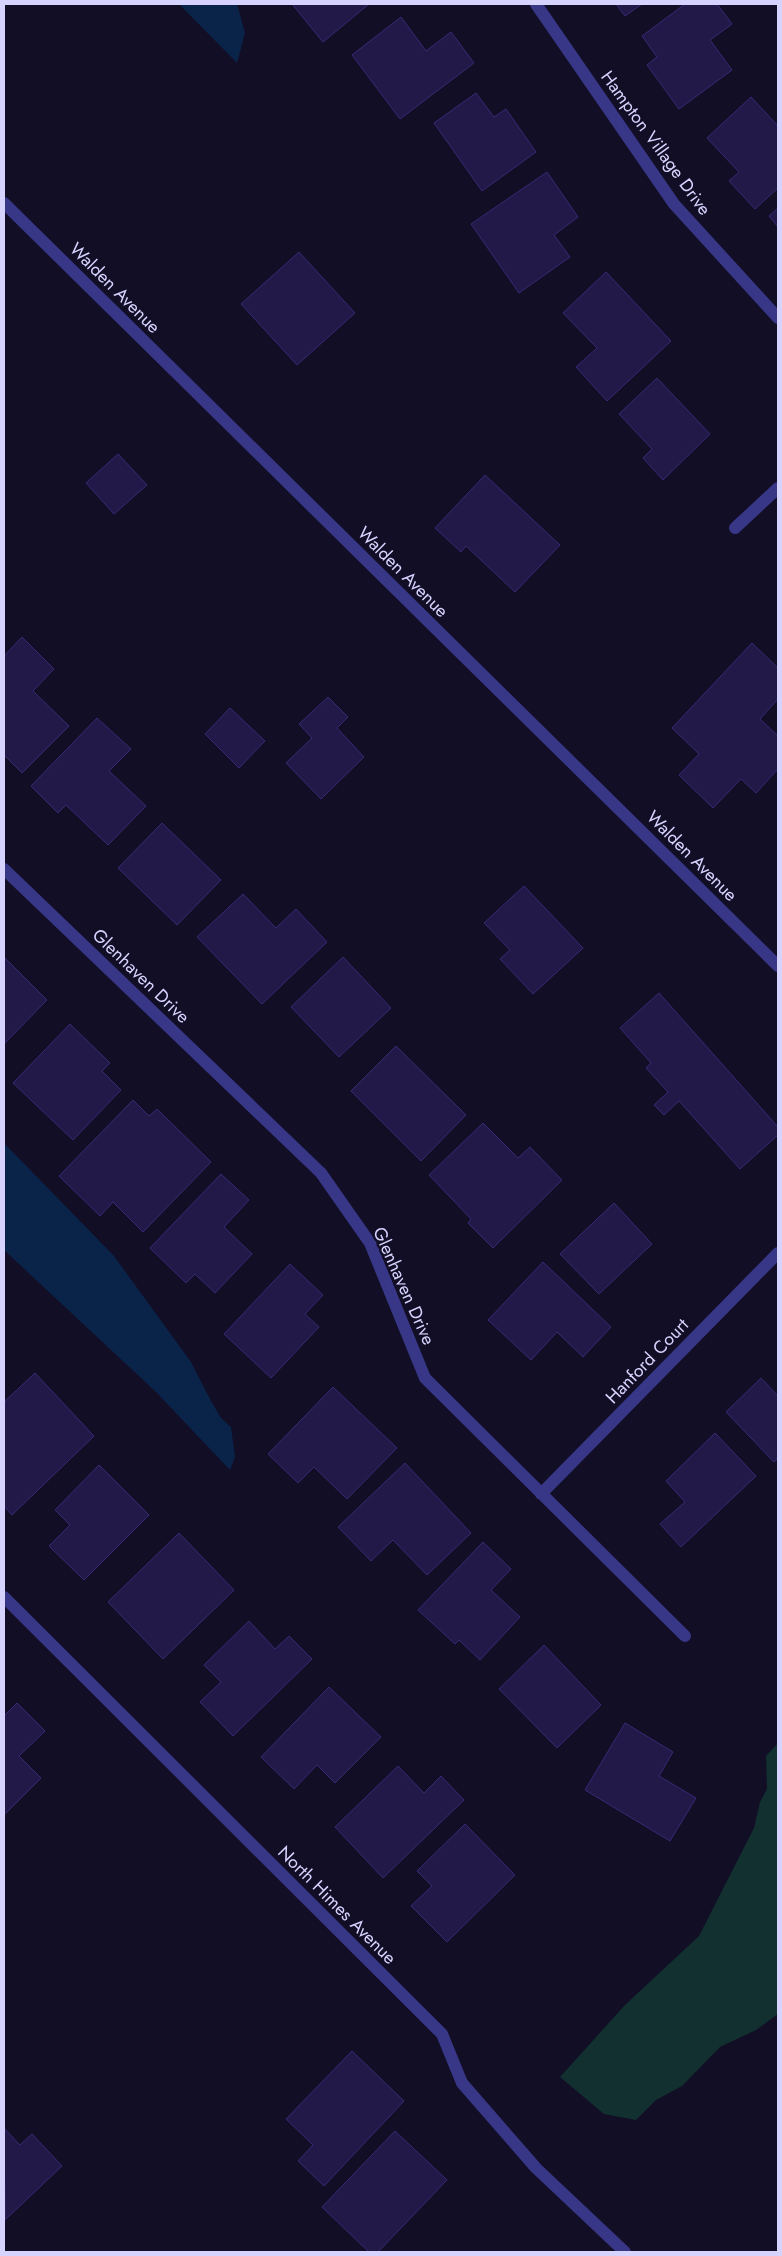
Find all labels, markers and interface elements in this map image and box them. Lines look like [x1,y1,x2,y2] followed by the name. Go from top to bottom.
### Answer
[595,65,717,221] street label: Hampton Village Drive
[64,237,166,339] street label: Walden Avenue
[352,521,454,623] street label: Walden Avenue
[641,805,743,907] street label: Walden Avenue
[86,923,196,1029] street label: Glenhaven Drive
[366,1223,442,1349] street label: Glenhaven Drive
[599,1312,695,1410] street label: Hanford Court
[272,1840,402,1970] street label: North Himes Avenue

